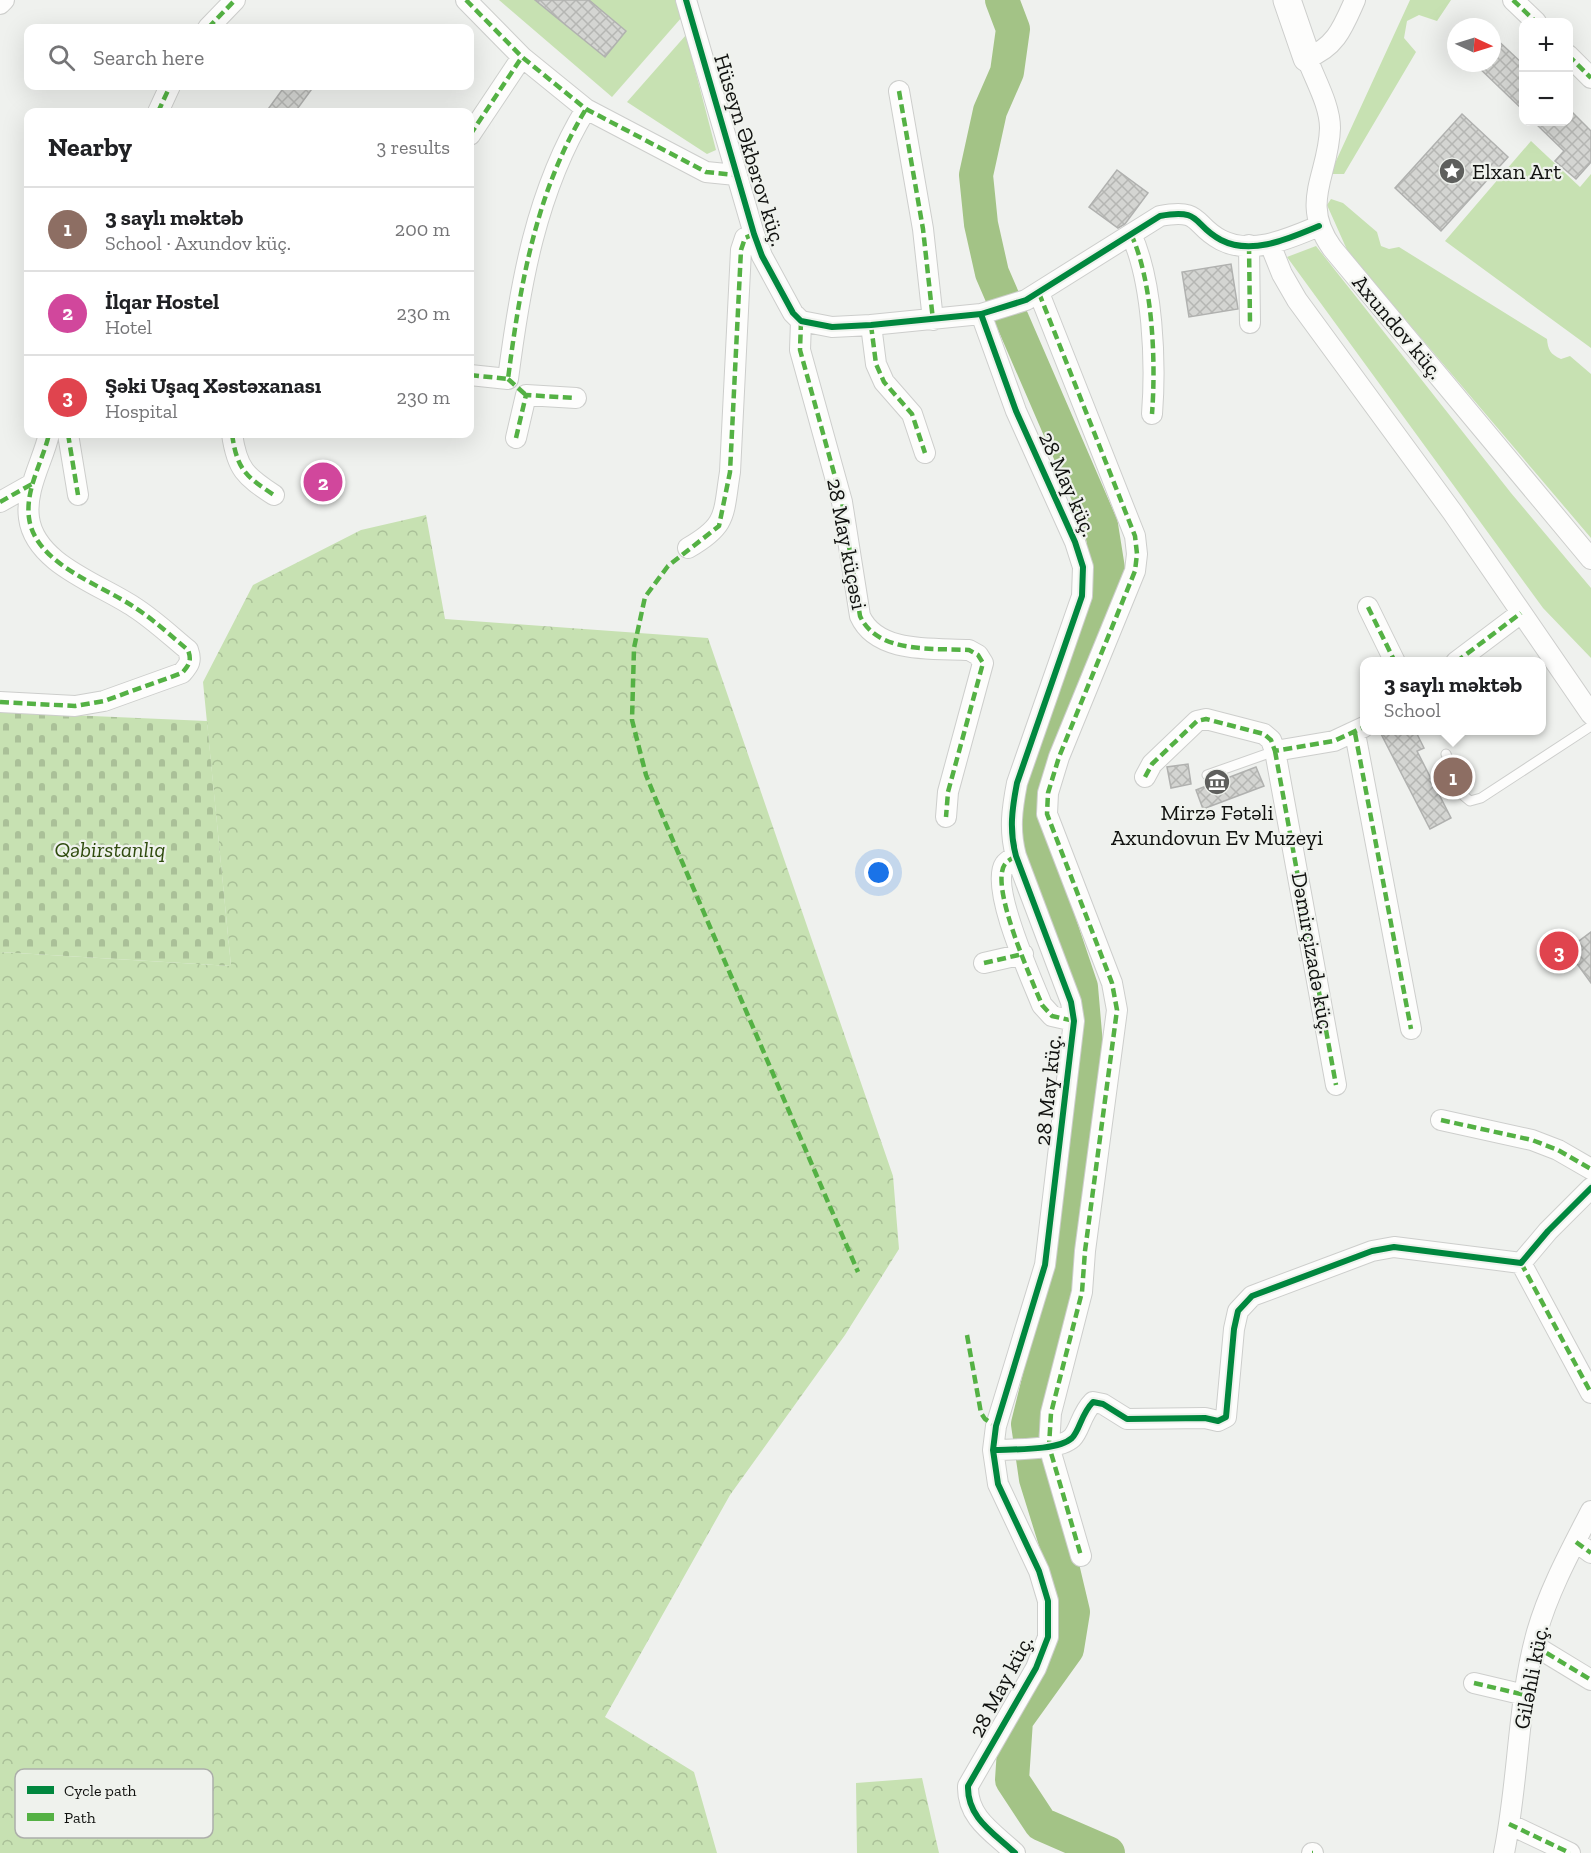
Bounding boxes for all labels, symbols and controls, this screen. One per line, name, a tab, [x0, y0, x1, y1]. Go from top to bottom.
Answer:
north arrow	[1447, 18, 1501, 72]
map controls	[1519, 18, 1573, 126]
button: +	[1519, 18, 1573, 72]
search box	[24, 24, 474, 90]
icon: search	[45, 41, 78, 74]
text: Search here	[93, 44, 204, 71]
street label: Hüseyn Əkbərov küç.	[708, 51, 792, 249]
button: −	[1519, 72, 1573, 126]
text: Nearby	[48, 131, 132, 163]
text: 3 results	[376, 135, 450, 159]
place icon: Elxan Art	[1437, 156, 1467, 186]
place label: Elxan Art	[1472, 158, 1562, 185]
text: 3 saylı məktəb	[105, 204, 243, 231]
text: 1	[63, 217, 72, 241]
text: 200 m	[395, 217, 450, 241]
text: School · Axundov küç.	[105, 231, 291, 255]
street label: Axundov küç.	[1347, 269, 1449, 385]
text: İlqar Hostel	[105, 288, 219, 315]
text: 2	[62, 301, 73, 325]
text: 230 m	[397, 301, 450, 325]
text: Hotel	[105, 315, 152, 339]
text: Şəki Uşaq Xəstəxanası	[105, 372, 321, 399]
text: 3	[62, 385, 73, 409]
text: 230 m	[397, 385, 450, 409]
text: Hospital	[105, 399, 178, 423]
street label: 28 May küç.	[1033, 427, 1103, 541]
pin: 2	[304, 460, 342, 504]
street label: 28 May küçəsi	[821, 476, 873, 612]
popup	[1360, 657, 1546, 735]
text: 3 saylı məktəb	[1384, 671, 1522, 698]
text: School	[1384, 698, 1441, 722]
pin: 1	[1434, 754, 1472, 800]
museum icon: Mirzə Fətəli Axundovun Ev Muzeyi	[1202, 767, 1232, 797]
place label: Mirzə Fətəli Axundovun Ev Muzeyi	[1111, 799, 1323, 851]
park label: Qəbirstanlıq	[55, 836, 165, 863]
your location	[864, 858, 893, 887]
street label: Dəmirçizadə küç.	[1286, 870, 1340, 1036]
pin: 3	[1540, 928, 1578, 974]
street label: 28 May küç.	[1029, 1033, 1067, 1147]
street label: Giləhli küç.	[1508, 1623, 1554, 1731]
street label: 28 May küç.	[963, 1630, 1039, 1742]
legend	[15, 1769, 213, 1838]
text: Cycle path	[64, 1781, 137, 1800]
text: Path	[64, 1808, 96, 1827]

